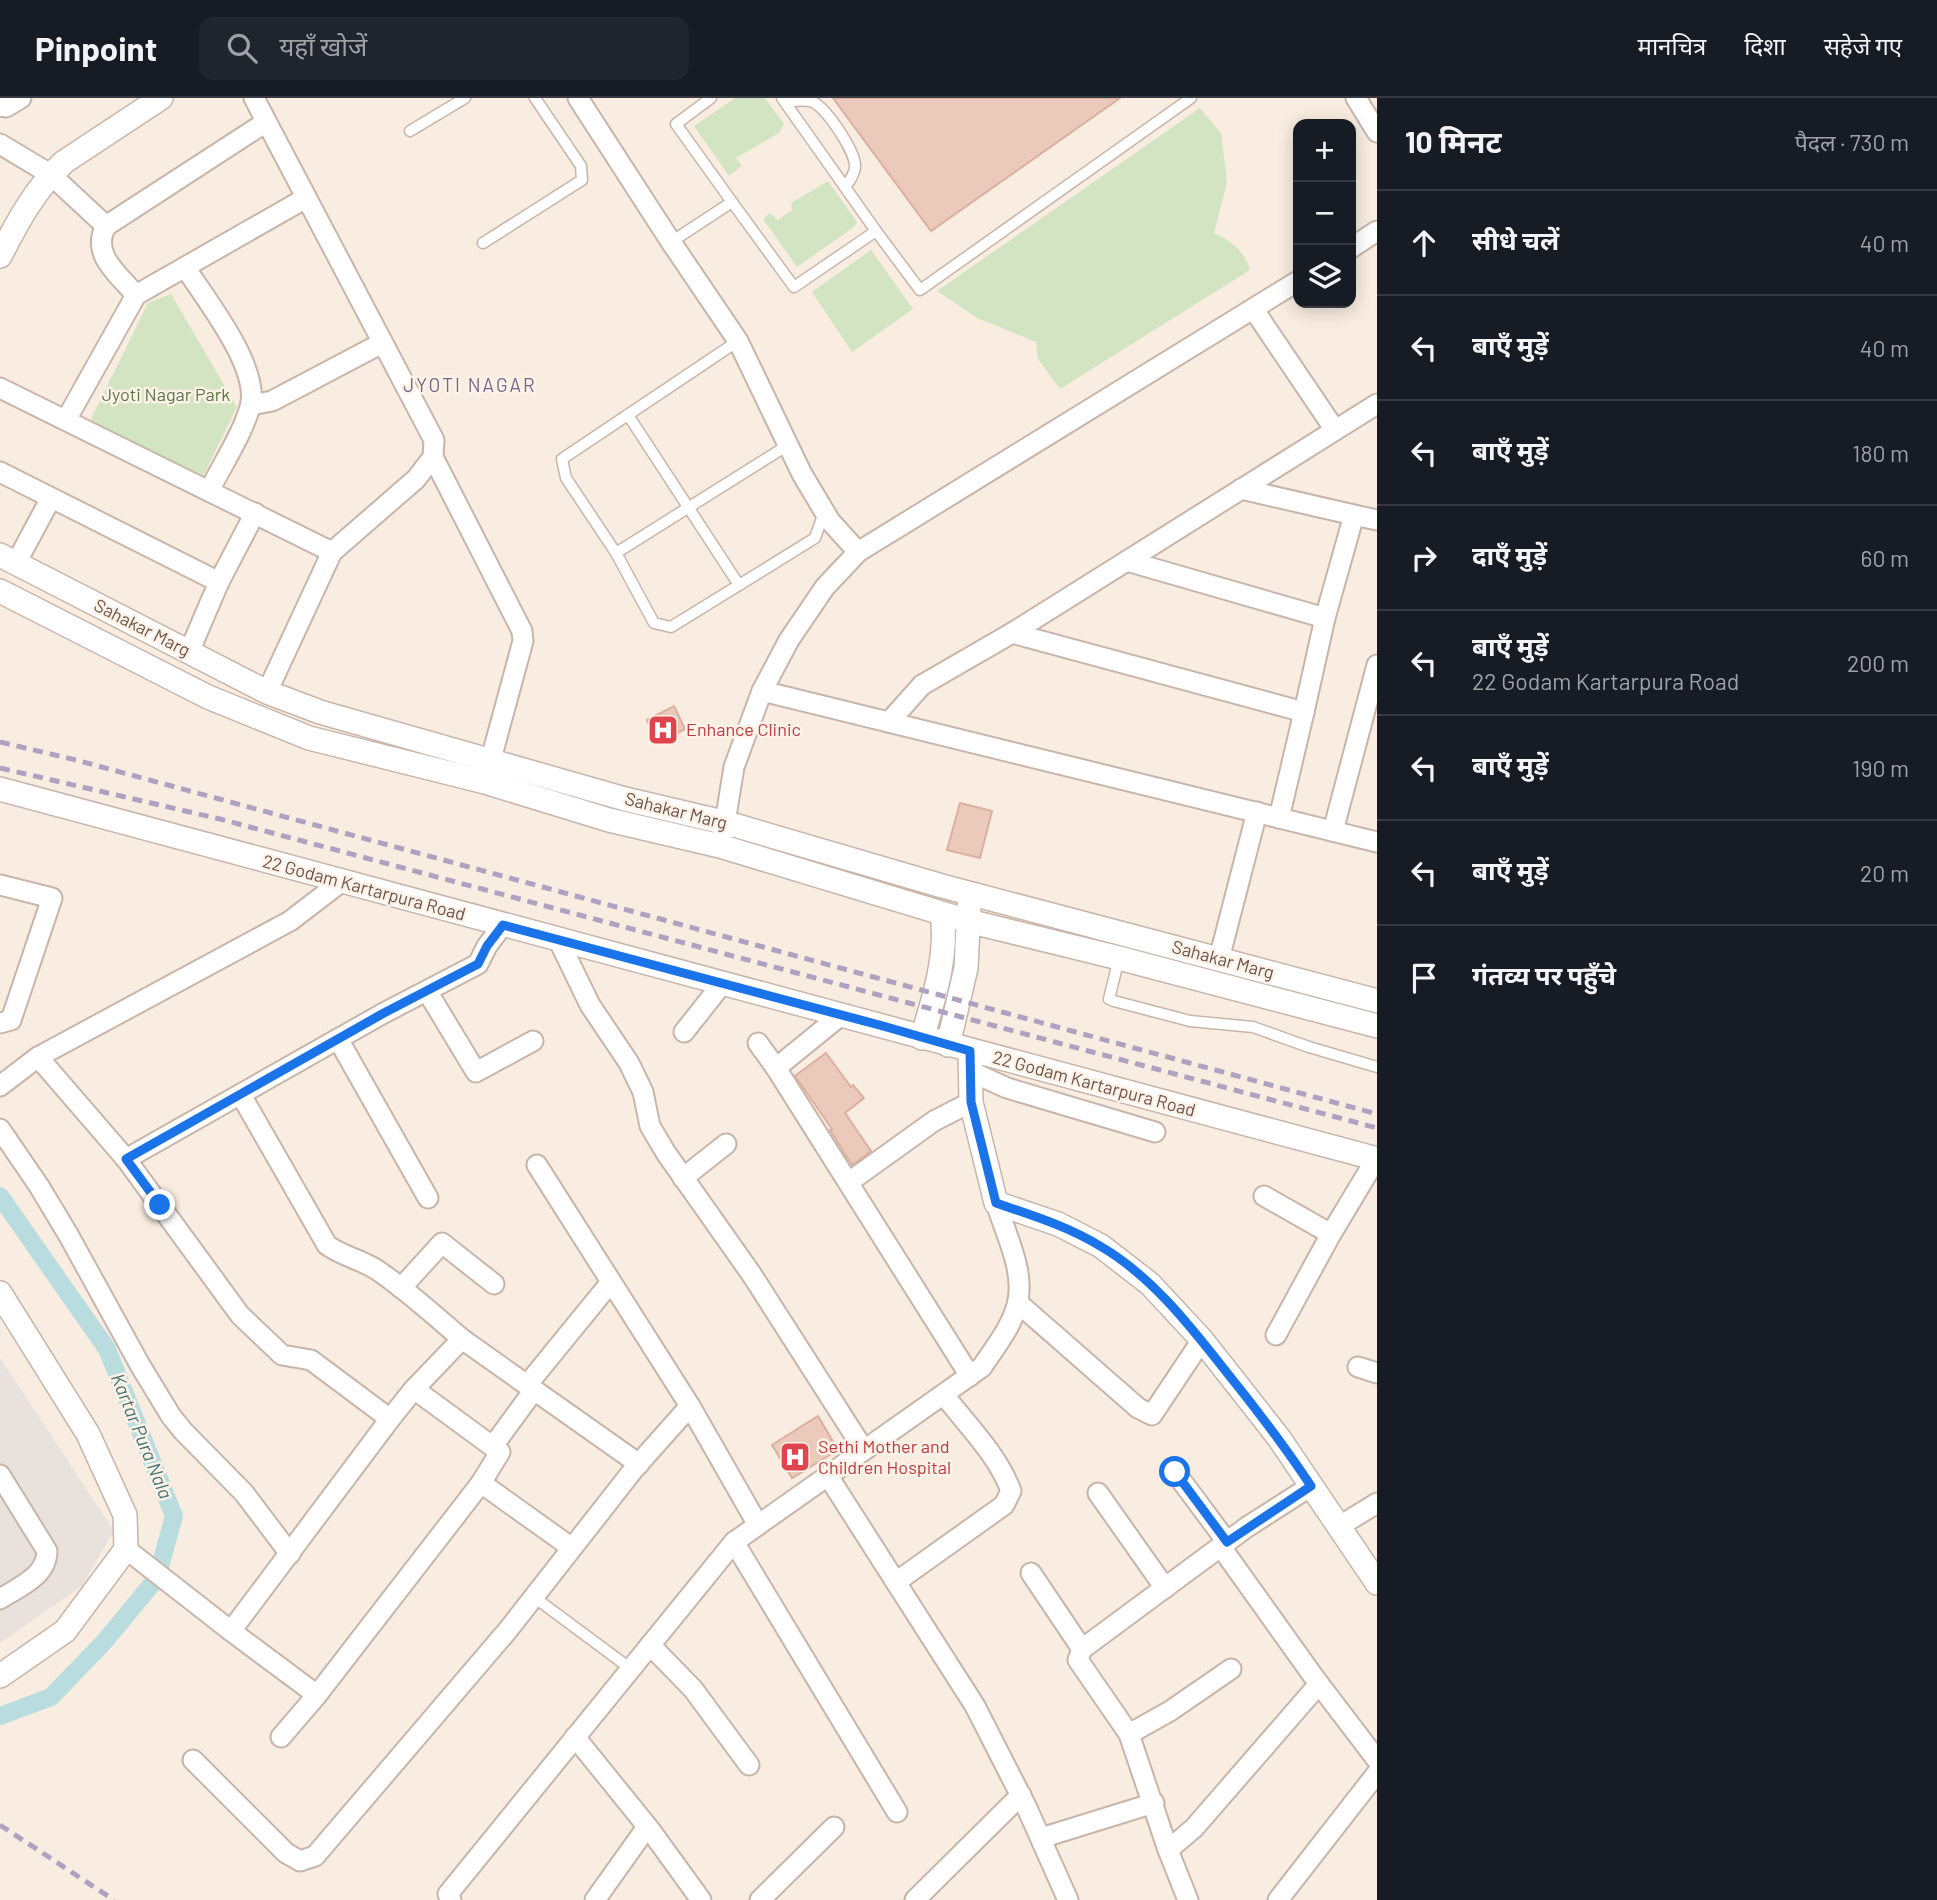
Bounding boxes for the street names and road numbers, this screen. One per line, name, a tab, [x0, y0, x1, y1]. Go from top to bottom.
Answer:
street label: Sahakar Marg	[91, 594, 194, 661]
street label: Sahakar Marg	[623, 787, 730, 833]
street label: 22 Godam Kartarpura Road	[260, 849, 468, 925]
street label: Sahakar Marg	[1170, 935, 1277, 983]
street label: 22 Godam Kartarpura Road	[990, 1045, 1198, 1121]

